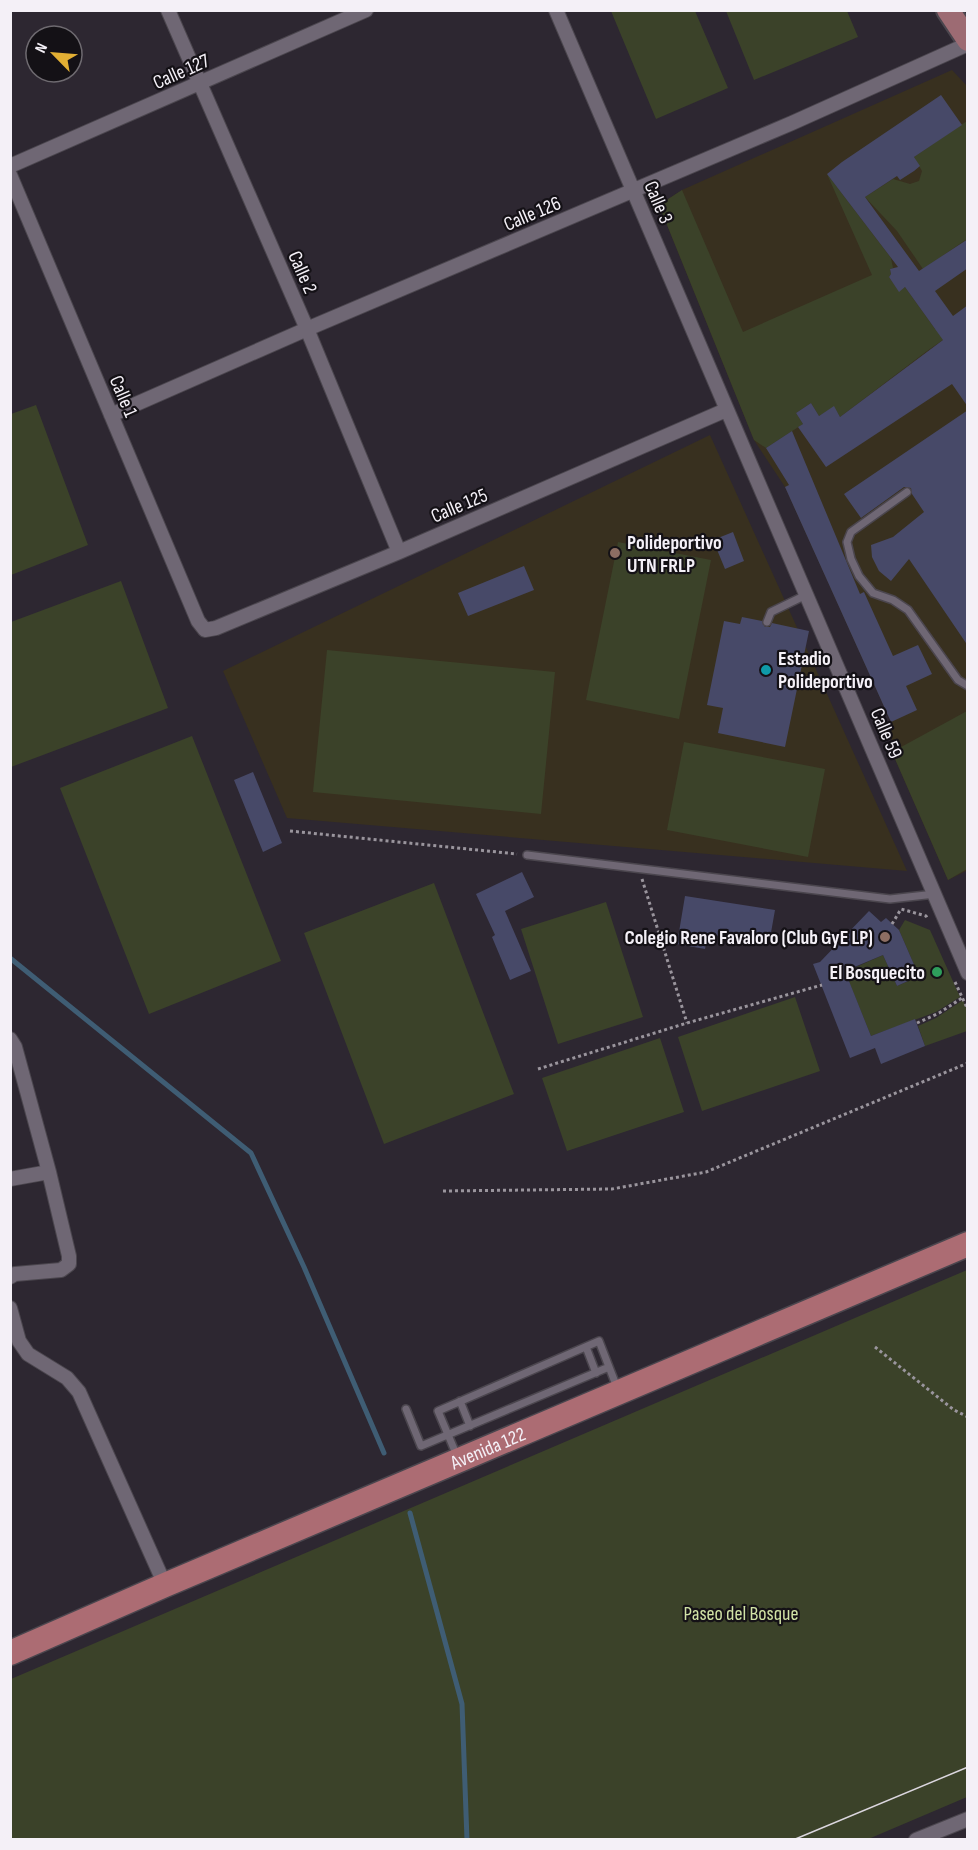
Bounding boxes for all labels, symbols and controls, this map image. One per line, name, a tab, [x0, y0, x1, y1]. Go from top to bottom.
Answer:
north arrow	[24, 24, 84, 84]
text: N	[31, 40, 52, 56]
street label: Calle 127	[149, 49, 213, 95]
street label: Calle 3	[638, 177, 678, 227]
street label: Calle 126	[500, 191, 565, 237]
street label: Calle 2	[282, 247, 322, 297]
street label: Calle 1	[104, 372, 142, 421]
street label: Calle 125	[427, 483, 491, 529]
place label: Polideportivo UTN FRLP	[627, 531, 722, 578]
marker: Polideportivo UTN FRLP	[608, 546, 622, 560]
place label: Estadio Polideportivo	[778, 647, 873, 694]
marker: Estadio Polideportivo	[759, 663, 773, 677]
street label: Calle 59	[865, 704, 907, 762]
place label: Colegio Rene Favaloro (Club GyE LP)	[625, 926, 873, 950]
marker: Colegio Rene Favaloro (Club GyE LP)	[878, 930, 892, 944]
place label: El Bosquecito	[829, 961, 925, 985]
marker: El Bosquecito	[930, 965, 944, 979]
street label: Avenida 122	[446, 1422, 529, 1476]
park label: Paseo del Bosque	[684, 1602, 798, 1626]

